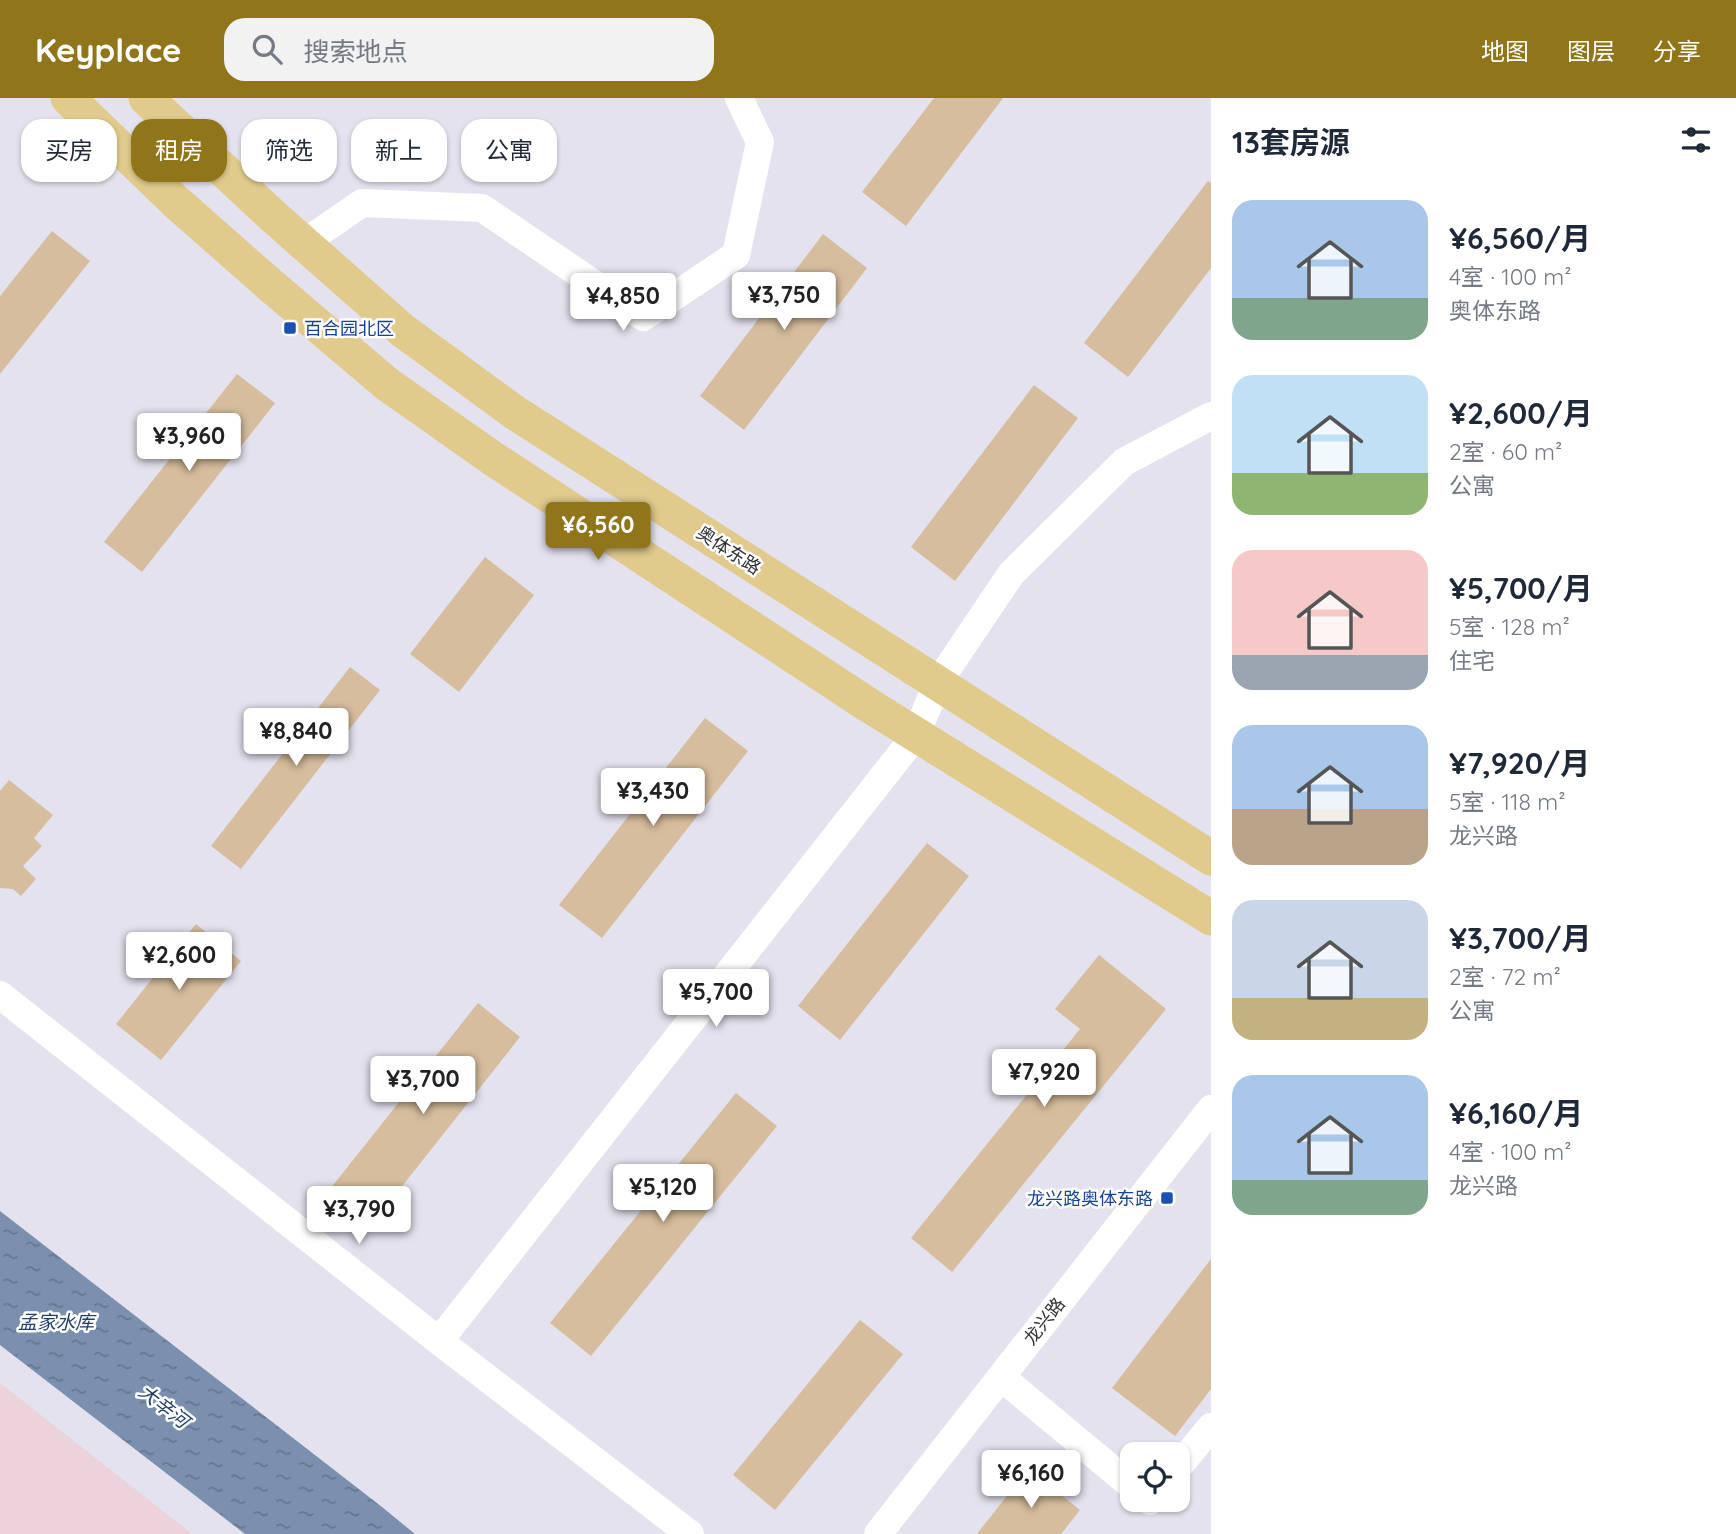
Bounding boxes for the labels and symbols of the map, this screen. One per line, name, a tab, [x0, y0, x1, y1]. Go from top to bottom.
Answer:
pin: ¥3,750	[727, 272, 841, 332]
pin: ¥4,850	[566, 274, 680, 333]
place label: 百合园北区	[304, 317, 394, 340]
marker: 百合园北区	[282, 320, 298, 336]
pin: ¥3,960	[132, 414, 246, 473]
pin: ¥6,560	[541, 503, 655, 562]
street label: 奥体东路	[693, 521, 765, 579]
pin: ¥8,840	[239, 708, 353, 768]
pin: ¥3,430	[596, 768, 710, 828]
pin: ¥2,600	[122, 932, 236, 992]
pin: ¥5,700	[659, 970, 773, 1029]
pin: ¥7,920	[987, 1049, 1101, 1109]
pin: ¥3,700	[366, 1056, 480, 1116]
pin: ¥5,120	[606, 1164, 720, 1224]
pin: ¥3,790	[302, 1186, 416, 1246]
place label: 龙兴路奥体东路	[1027, 1187, 1153, 1210]
marker: 龙兴路奥体东路	[1159, 1190, 1175, 1206]
street label: 龙兴路	[1018, 1293, 1070, 1349]
water label: 孟家水库	[18, 1310, 97, 1334]
water label: 大辛河	[134, 1379, 197, 1435]
pin: ¥6,160	[974, 1450, 1088, 1510]

